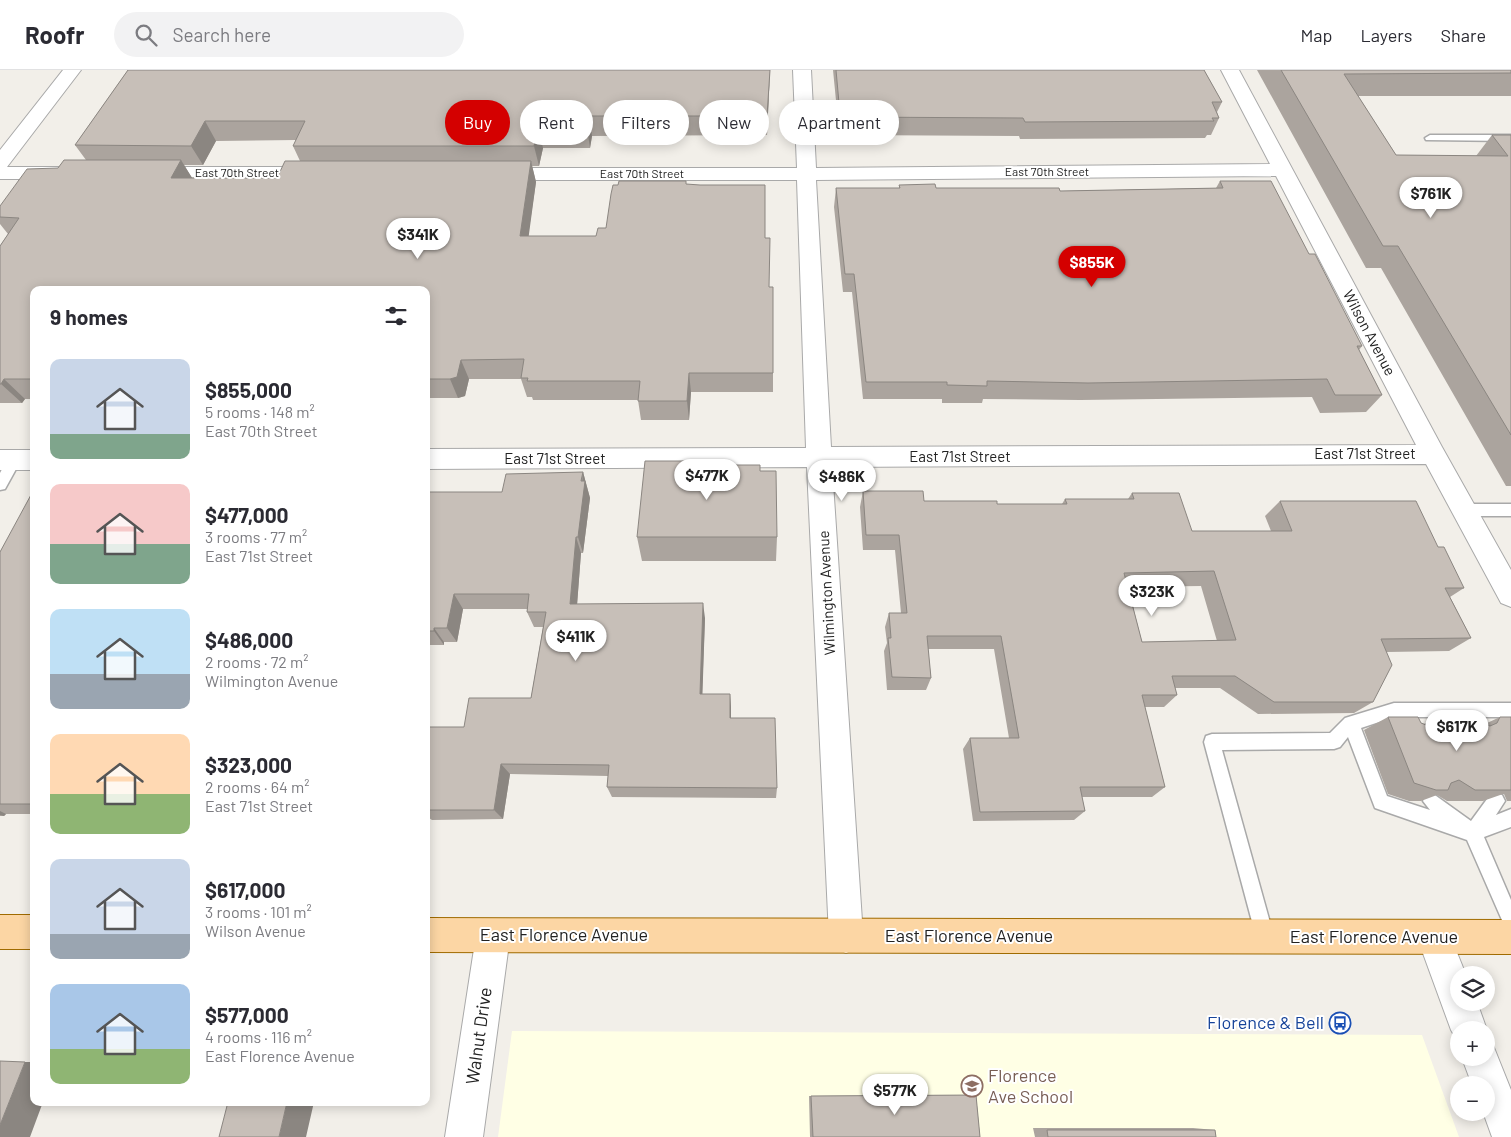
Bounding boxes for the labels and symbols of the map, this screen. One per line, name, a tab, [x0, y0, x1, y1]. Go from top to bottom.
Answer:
street label: East 70th Street	[1005, 164, 1089, 178]
street label: East 70th Street	[195, 165, 279, 179]
street label: East 70th Street	[600, 166, 684, 180]
pin: $761K	[1396, 176, 1466, 219]
pin: $341K	[383, 218, 453, 260]
pin: $855K	[1057, 246, 1127, 288]
street label: Wilson Avenue	[1340, 287, 1400, 379]
street label: East 71st Street	[1314, 444, 1416, 462]
street label: East 71st Street	[909, 447, 1011, 465]
street label: East 71st Street	[504, 449, 606, 467]
pin: $477K	[672, 458, 742, 501]
pin: $486K	[807, 460, 877, 502]
street label: Wilmington Avenue	[814, 530, 838, 656]
pin: $323K	[1117, 574, 1187, 617]
pin: $411K	[541, 620, 611, 662]
pin: $617K	[1422, 710, 1492, 752]
street label: East Florence Avenue	[480, 923, 648, 945]
street label: East Florence Avenue	[885, 924, 1053, 946]
street label: East Florence Avenue	[1290, 925, 1458, 947]
street label: Walnut Drive	[460, 986, 496, 1086]
place label: Florence & Bell	[1207, 1011, 1324, 1033]
bus stop icon: Florence & Bell	[1328, 1011, 1352, 1035]
place label: Florence Ave School	[988, 1064, 1073, 1107]
pin: $577K	[860, 1074, 930, 1116]
school or university icon: Florence Ave School	[960, 1074, 984, 1098]

